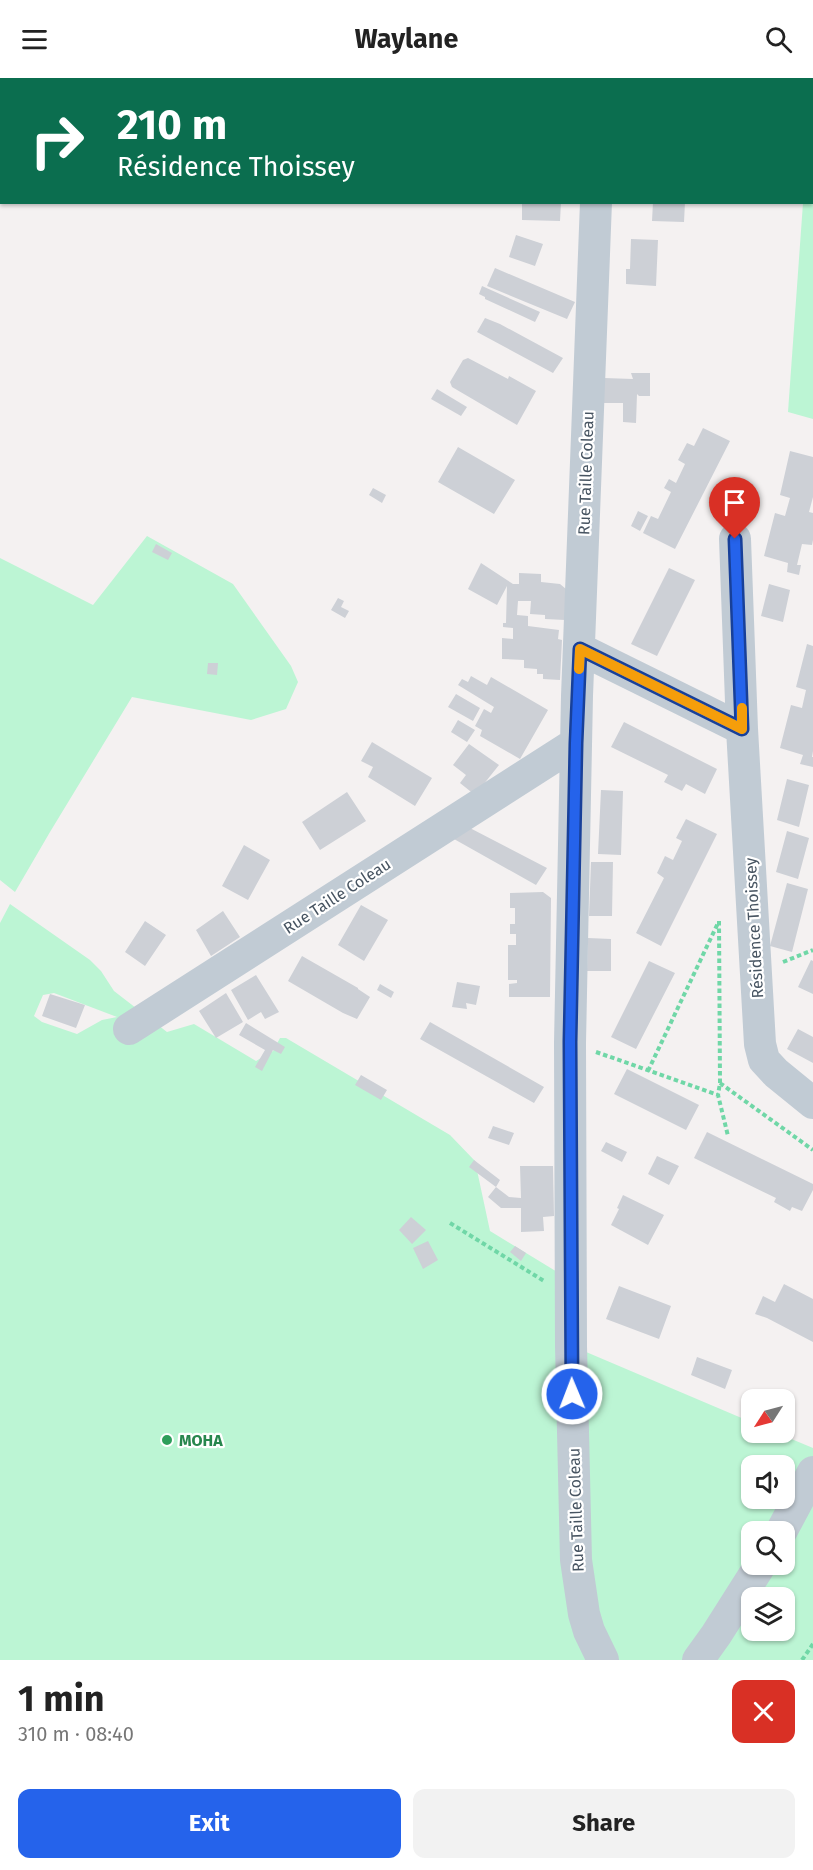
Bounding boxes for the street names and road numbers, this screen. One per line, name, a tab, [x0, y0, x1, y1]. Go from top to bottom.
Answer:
street label: Rue Taille Coleau	[574, 411, 598, 535]
street label: Rue Taille Coleau	[280, 854, 394, 938]
street label: Résidence Thoissey	[741, 857, 767, 999]
street label: Rue Taille Coleau	[564, 1448, 588, 1572]

